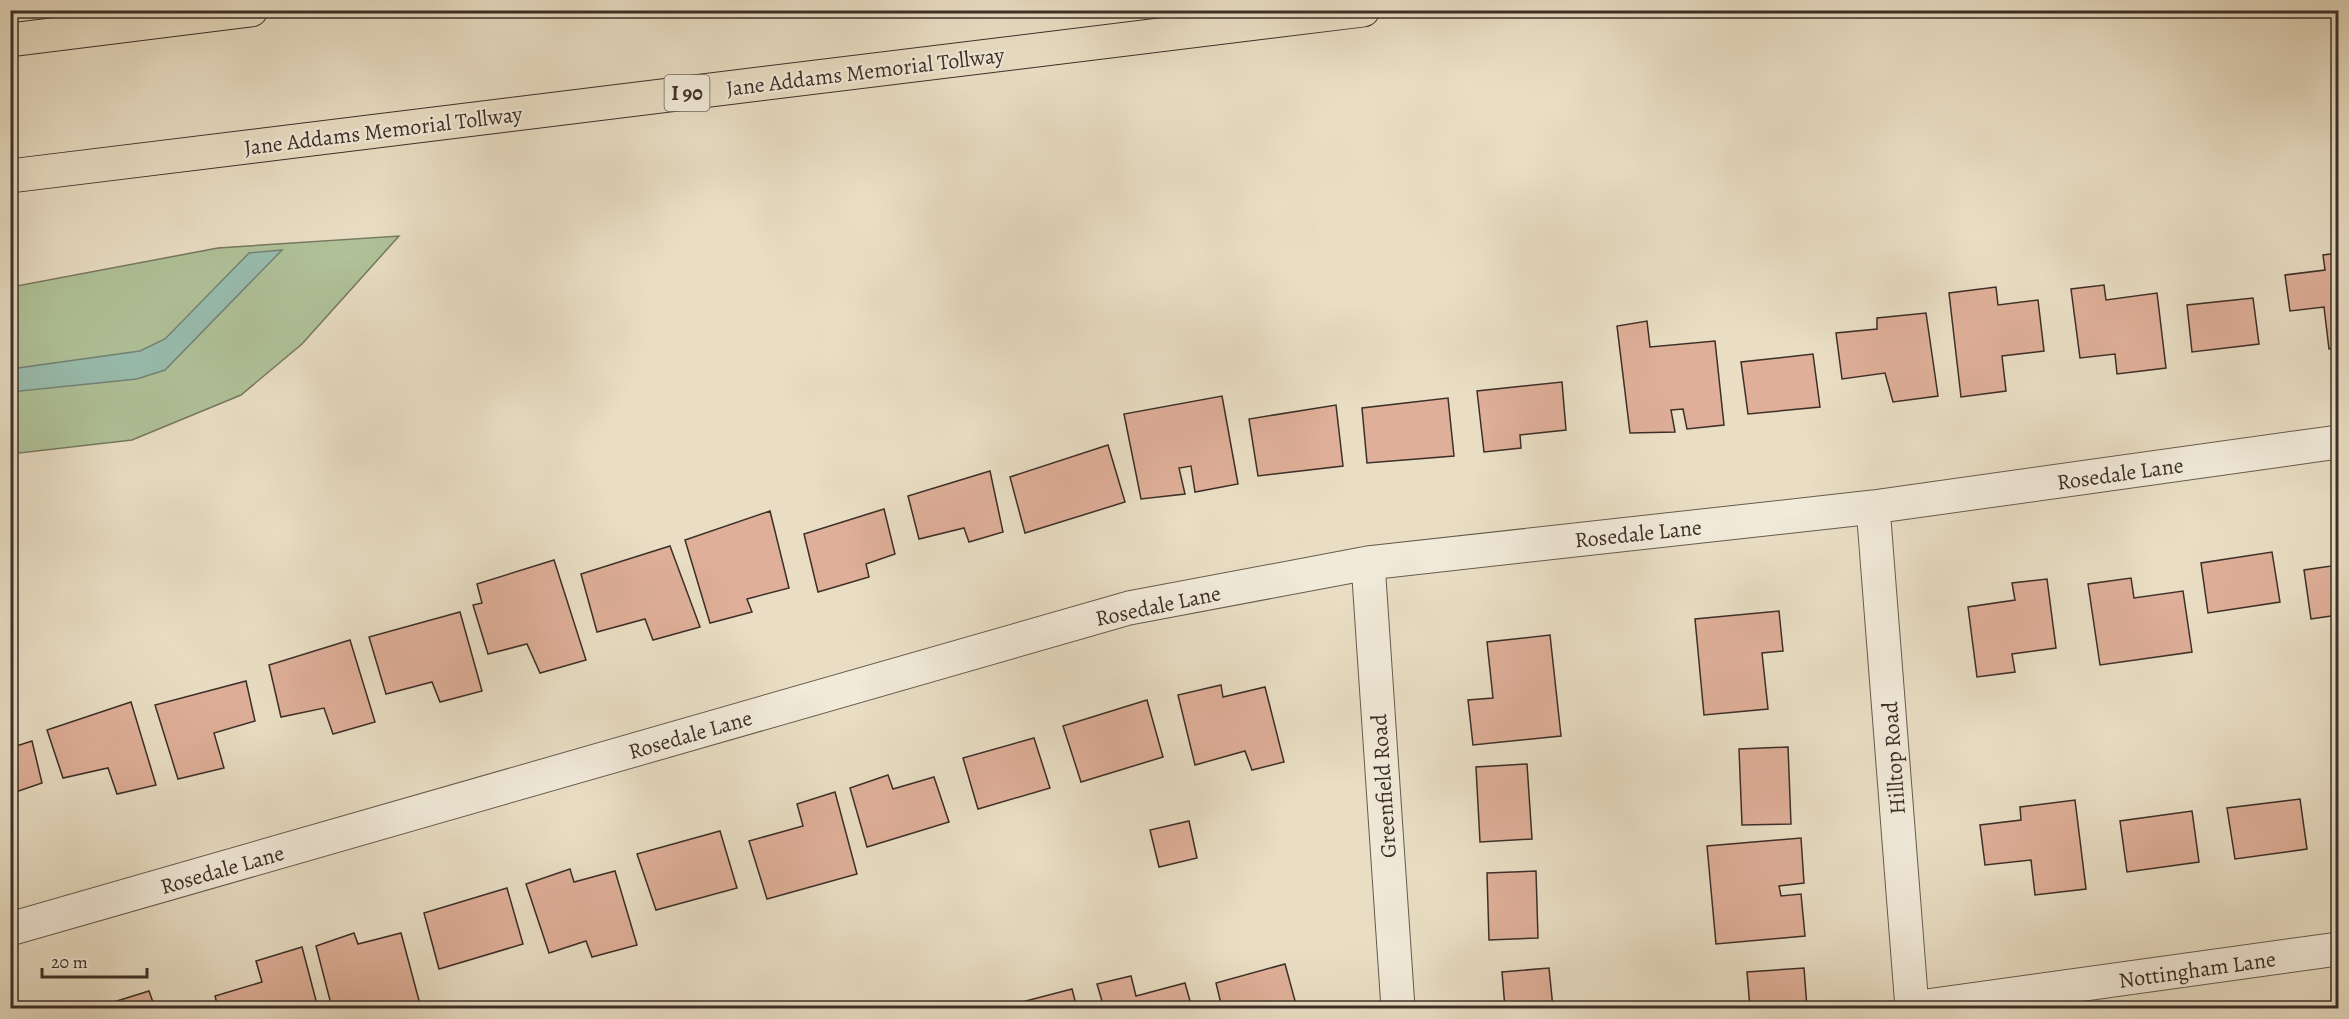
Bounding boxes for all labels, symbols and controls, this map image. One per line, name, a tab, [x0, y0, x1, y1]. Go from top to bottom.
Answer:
street label: Jane Addams Memorial Tollway	[724, 40, 1006, 104]
road number: I 90	[664, 75, 710, 111]
street label: Jane Addams Memorial Tollway	[242, 99, 524, 163]
street label: Rosedale Lane	[2055, 450, 2185, 498]
street label: Rosedale Lane	[1573, 512, 1703, 556]
street label: Rosedale Lane	[1093, 578, 1224, 634]
street label: Hilltop Road	[1875, 700, 1913, 815]
street label: Rosedale Lane	[625, 703, 756, 767]
street label: Greenfield Road	[1364, 713, 1404, 859]
street label: Rosedale Lane	[157, 838, 288, 902]
scale bar	[42, 941, 147, 979]
street label: Nottingham Lane	[2117, 944, 2278, 996]
text: 20 m	[51, 950, 88, 974]

